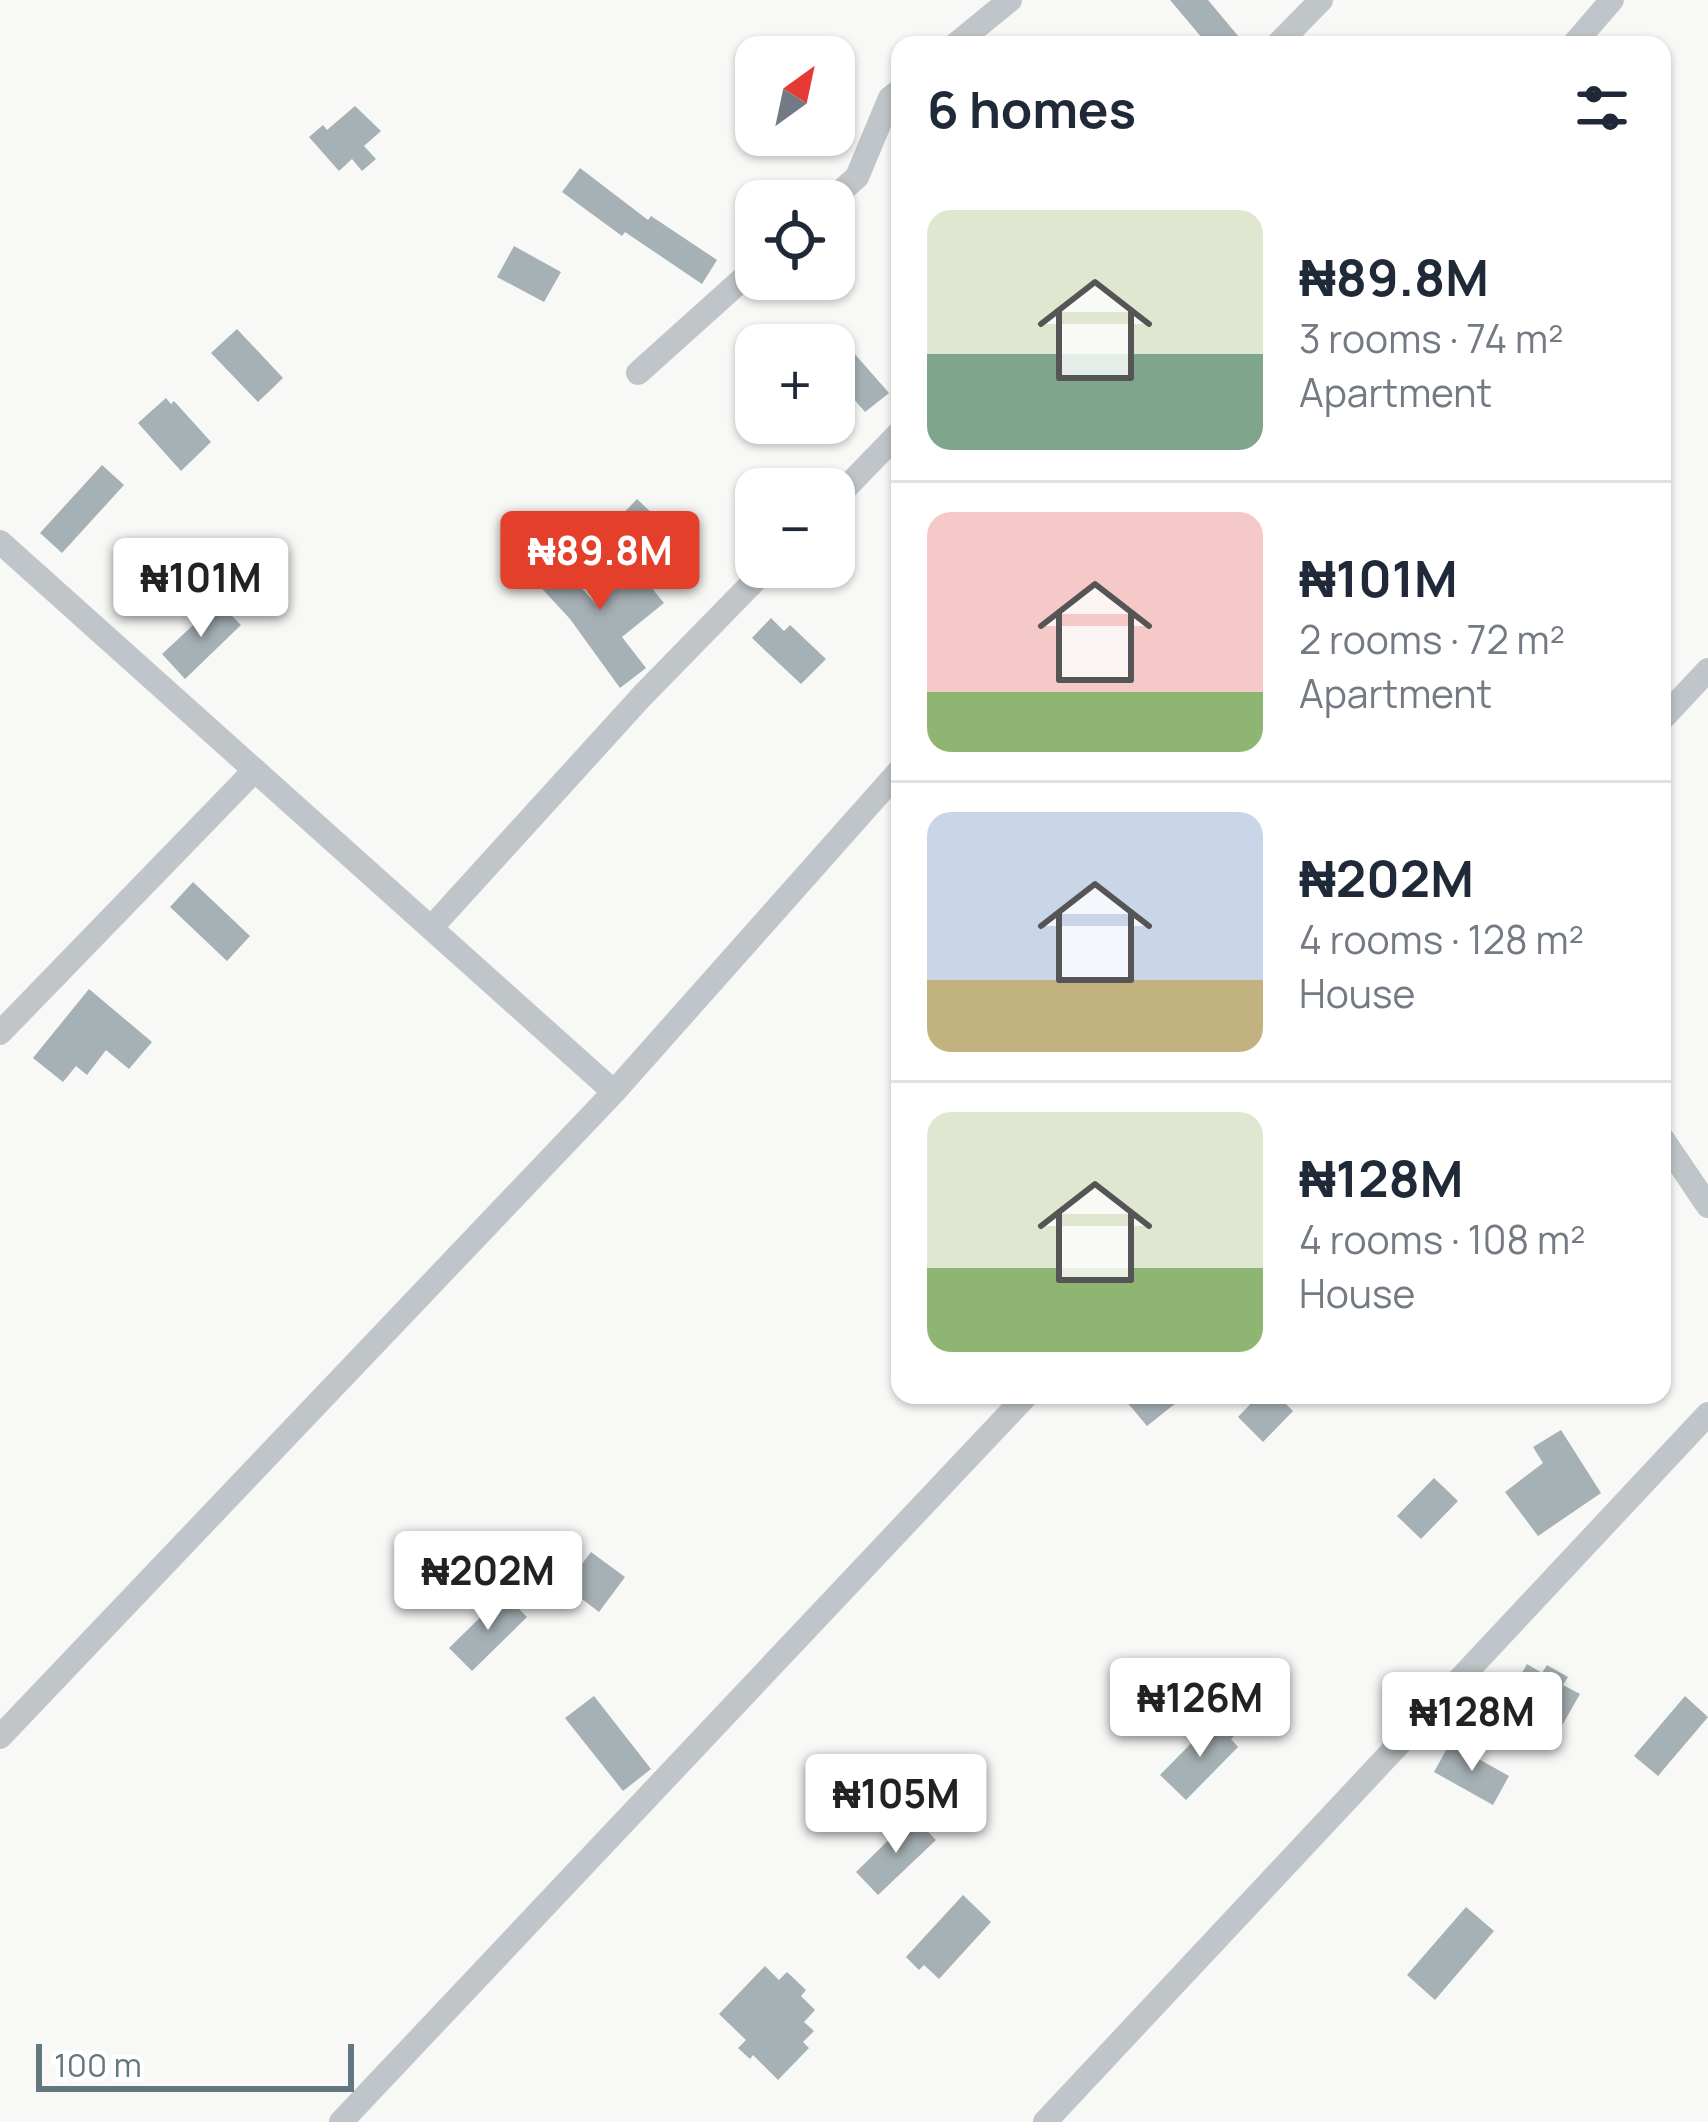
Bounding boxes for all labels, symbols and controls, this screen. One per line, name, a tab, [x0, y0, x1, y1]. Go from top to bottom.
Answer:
north arrow	[735, 36, 855, 156]
map controls	[735, 36, 855, 588]
text: 6 homes	[927, 74, 1136, 143]
icon: filters	[1569, 75, 1635, 141]
button: locate	[735, 180, 855, 300]
text: ₦89.8M	[1299, 242, 1489, 311]
icon: home	[1023, 258, 1167, 402]
text: 3 rooms · 74 m²	[1299, 311, 1564, 365]
button: +	[735, 324, 855, 444]
text: Apartment	[1299, 365, 1492, 419]
button: −	[735, 468, 855, 588]
pin: ₦89.8M	[502, 511, 698, 613]
text: ₦89.8M	[527, 523, 673, 577]
pin: ₦101M	[117, 538, 285, 640]
text: ₦101M	[1299, 543, 1458, 612]
text: ₦101M	[140, 550, 262, 604]
icon: home	[1023, 560, 1167, 704]
text: 2 rooms · 72 m²	[1299, 612, 1565, 666]
text: Apartment	[1299, 666, 1492, 720]
text: ₦202M	[1299, 843, 1474, 912]
icon: home	[1023, 860, 1167, 1004]
text: 4 rooms · 128 m²	[1299, 912, 1584, 966]
text: House	[1299, 966, 1415, 1020]
text: ₦128M	[1299, 1143, 1463, 1212]
icon: home	[1023, 1160, 1167, 1304]
text: 4 rooms · 108 m²	[1299, 1212, 1586, 1266]
text: House	[1299, 1266, 1415, 1320]
pin: ₦202M	[404, 1531, 572, 1633]
text: ₦202M	[421, 1543, 555, 1597]
pin: ₦126M	[1116, 1658, 1284, 1760]
text: ₦126M	[1137, 1670, 1263, 1724]
pin: ₦128M	[1388, 1672, 1556, 1774]
text: ₦128M	[1409, 1684, 1535, 1738]
pin: ₦105M	[812, 1754, 980, 1856]
text: ₦105M	[832, 1766, 960, 1820]
scale bar	[36, 2038, 354, 2091]
text: 100 m	[54, 2042, 142, 2087]

